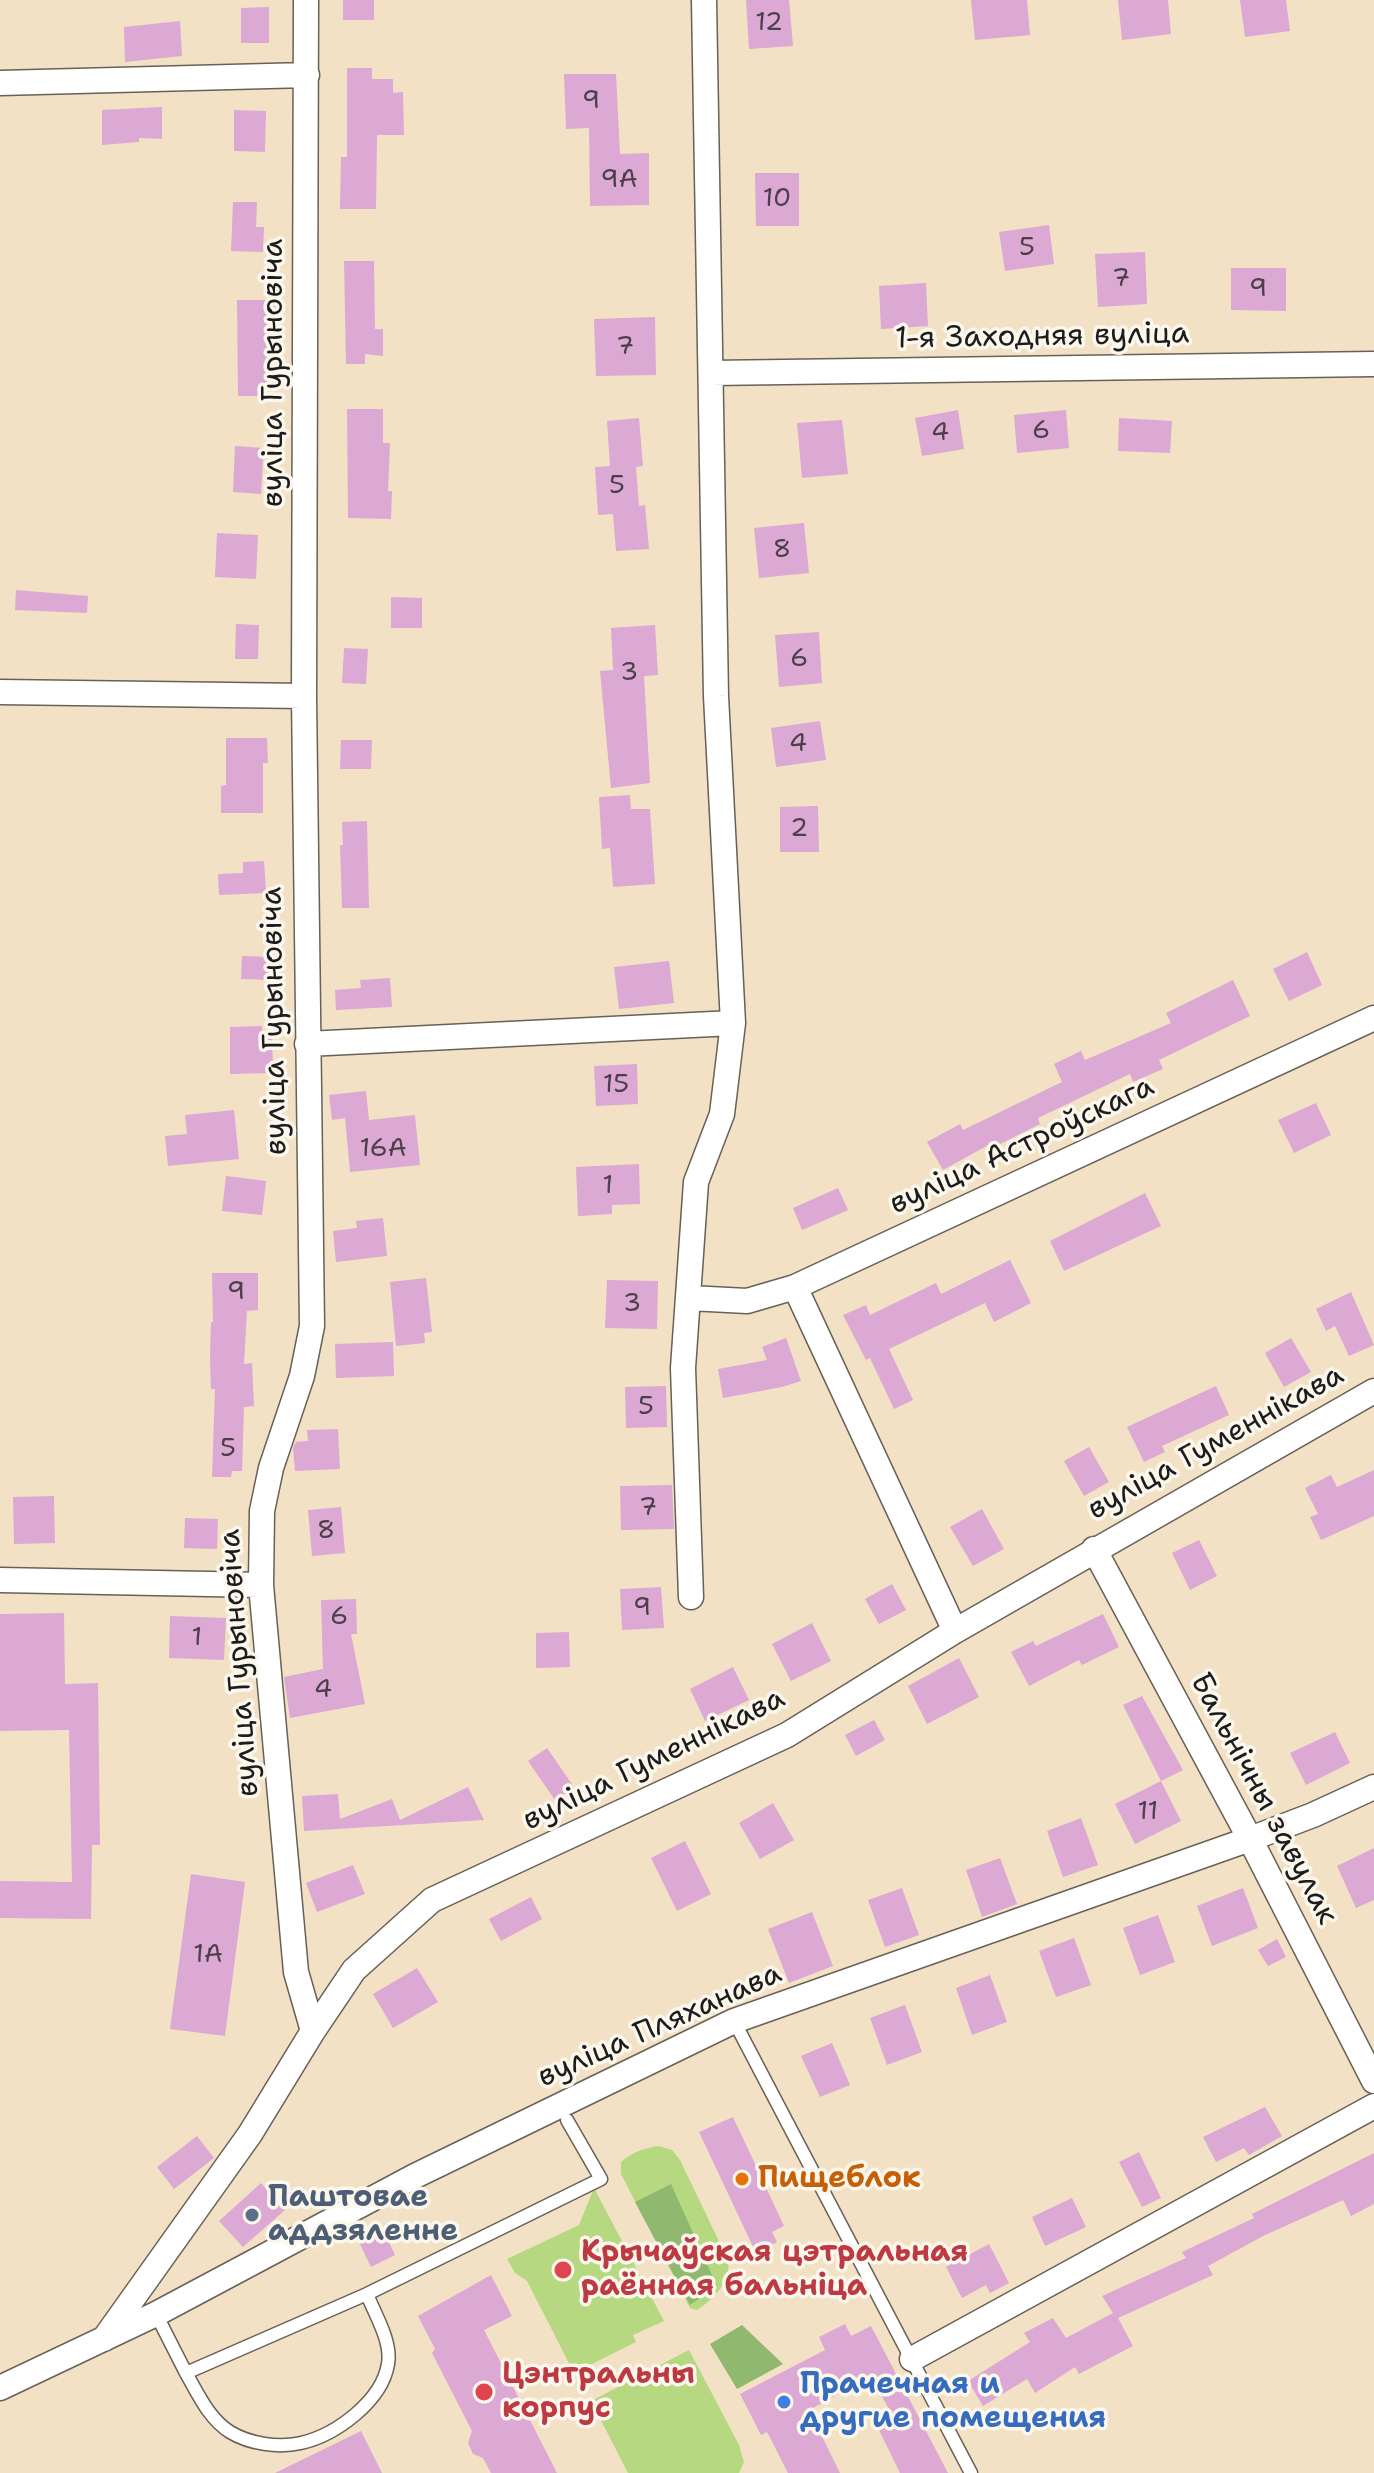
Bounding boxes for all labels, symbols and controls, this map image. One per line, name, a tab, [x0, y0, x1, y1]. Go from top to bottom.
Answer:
house number: 12	[755, 7, 783, 39]
house number: 9	[582, 85, 600, 117]
house number: 9А	[600, 164, 638, 196]
house number: 10	[763, 183, 791, 215]
house number: 5	[1019, 232, 1035, 264]
street label: вуліца Гурыновіча	[256, 239, 292, 507]
house number: 7	[1112, 263, 1130, 295]
house number: 9	[1249, 273, 1267, 305]
street label: 1-я Заходняя вуліца	[894, 316, 1190, 358]
house number: 7	[616, 331, 634, 363]
house number: 6	[1032, 415, 1050, 447]
house number: 4	[931, 417, 949, 449]
house number: 5	[609, 470, 625, 502]
house number: 8	[773, 534, 791, 566]
house number: 6	[790, 643, 808, 675]
house number: 3	[620, 657, 638, 689]
house number: 4	[789, 728, 807, 760]
house number: 2	[790, 813, 808, 845]
street label: вуліца Гурыновіча	[255, 886, 295, 1156]
house number: 15	[603, 1069, 629, 1101]
street label: вуліца Астроўскага	[884, 1069, 1160, 1223]
house number: 16А	[359, 1133, 407, 1165]
house number: 1	[603, 1170, 613, 1202]
house number: 9	[227, 1276, 245, 1308]
house number: 3	[623, 1288, 641, 1320]
street label: вуліца Гуменнікава	[1082, 1358, 1350, 1528]
house number: 5	[638, 1391, 654, 1423]
house number: 5	[220, 1433, 236, 1465]
house number: 7	[639, 1492, 657, 1524]
house number: 8	[317, 1515, 335, 1547]
street label: вуліца Гурыновіча	[213, 1528, 267, 1798]
house number: 9	[633, 1592, 651, 1624]
house number: 6	[330, 1601, 348, 1633]
house number: 1	[192, 1622, 202, 1654]
street label: Бальнічны завулак	[1181, 1667, 1345, 1931]
house number: 4	[314, 1674, 332, 1706]
street label: вуліца Гуменнікава	[517, 1681, 791, 1839]
house number: 11	[1138, 1796, 1158, 1828]
house number: 1А	[193, 1939, 223, 1971]
street label: вуліца Пляханава	[533, 1956, 787, 2096]
place label: Пищеблок	[758, 2161, 921, 2197]
marker: Пищеблок	[733, 2170, 751, 2188]
place label: Паштовае аддзяленне	[268, 2180, 458, 2250]
marker: Паштовае аддзяленне	[243, 2206, 261, 2224]
place label: Крычаўская цэтральная раённая бальніца	[581, 2235, 968, 2306]
marker: Крычаўская цэтральная раённая бальніца	[552, 2259, 574, 2281]
place label: Цэнтральны корпус	[502, 2357, 695, 2428]
place label: Прачечная и другие помещения	[800, 2367, 1106, 2438]
marker: Цэнтральны корпус	[473, 2381, 495, 2403]
marker: Прачечная и другие помещения	[775, 2393, 793, 2411]

